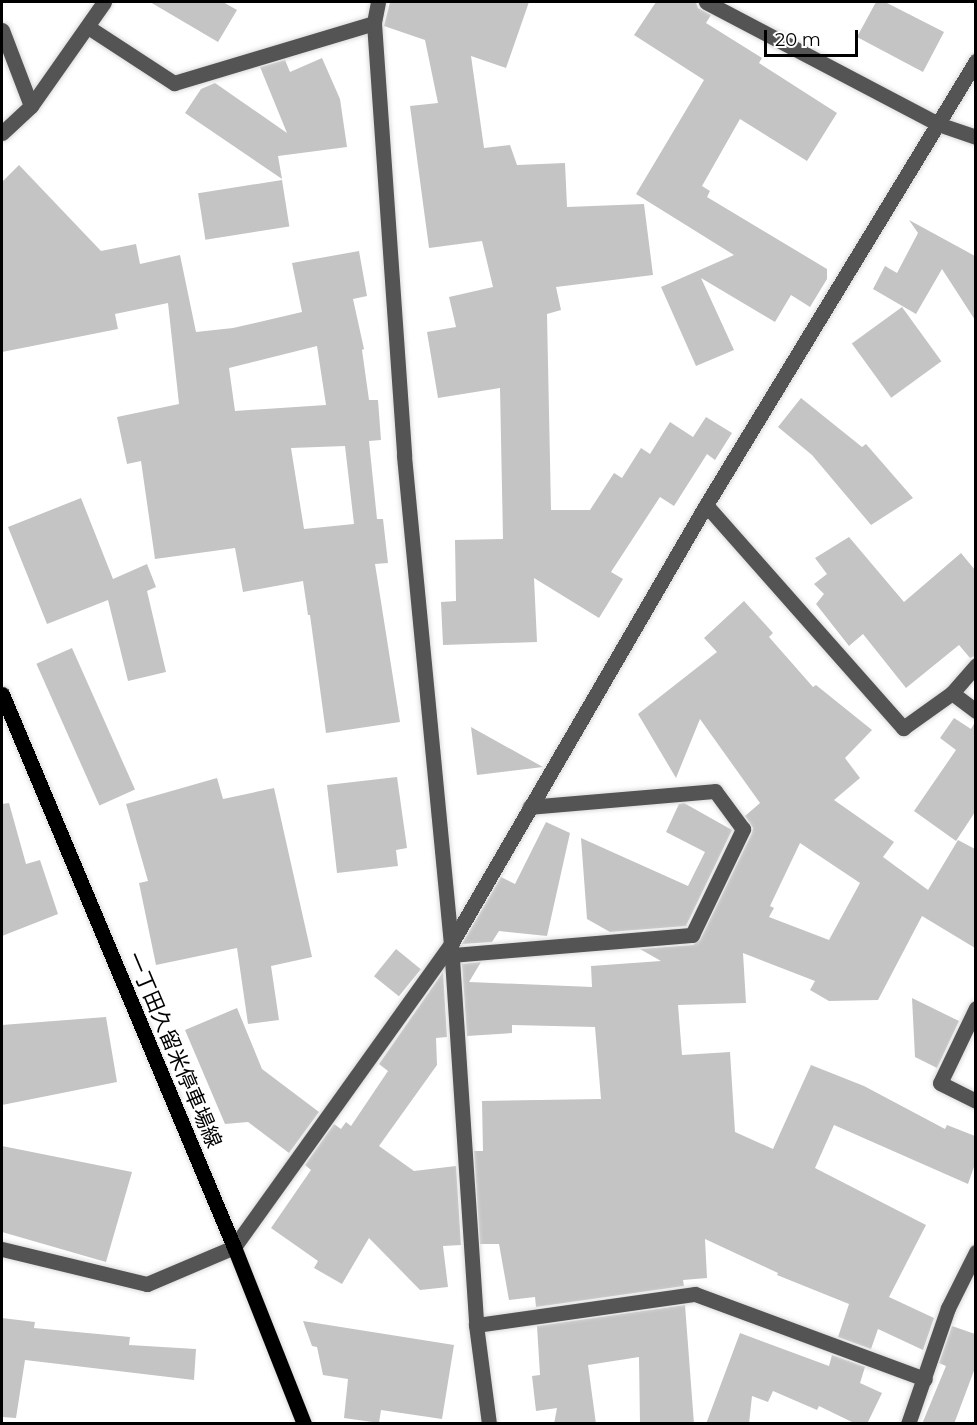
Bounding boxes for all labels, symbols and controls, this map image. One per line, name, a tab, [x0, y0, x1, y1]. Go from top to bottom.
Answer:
scale bar	[767, 18, 862, 56]
text: 20 m	[775, 29, 821, 51]
street label: 一丁田久留米停車場線	[121, 948, 227, 1152]

